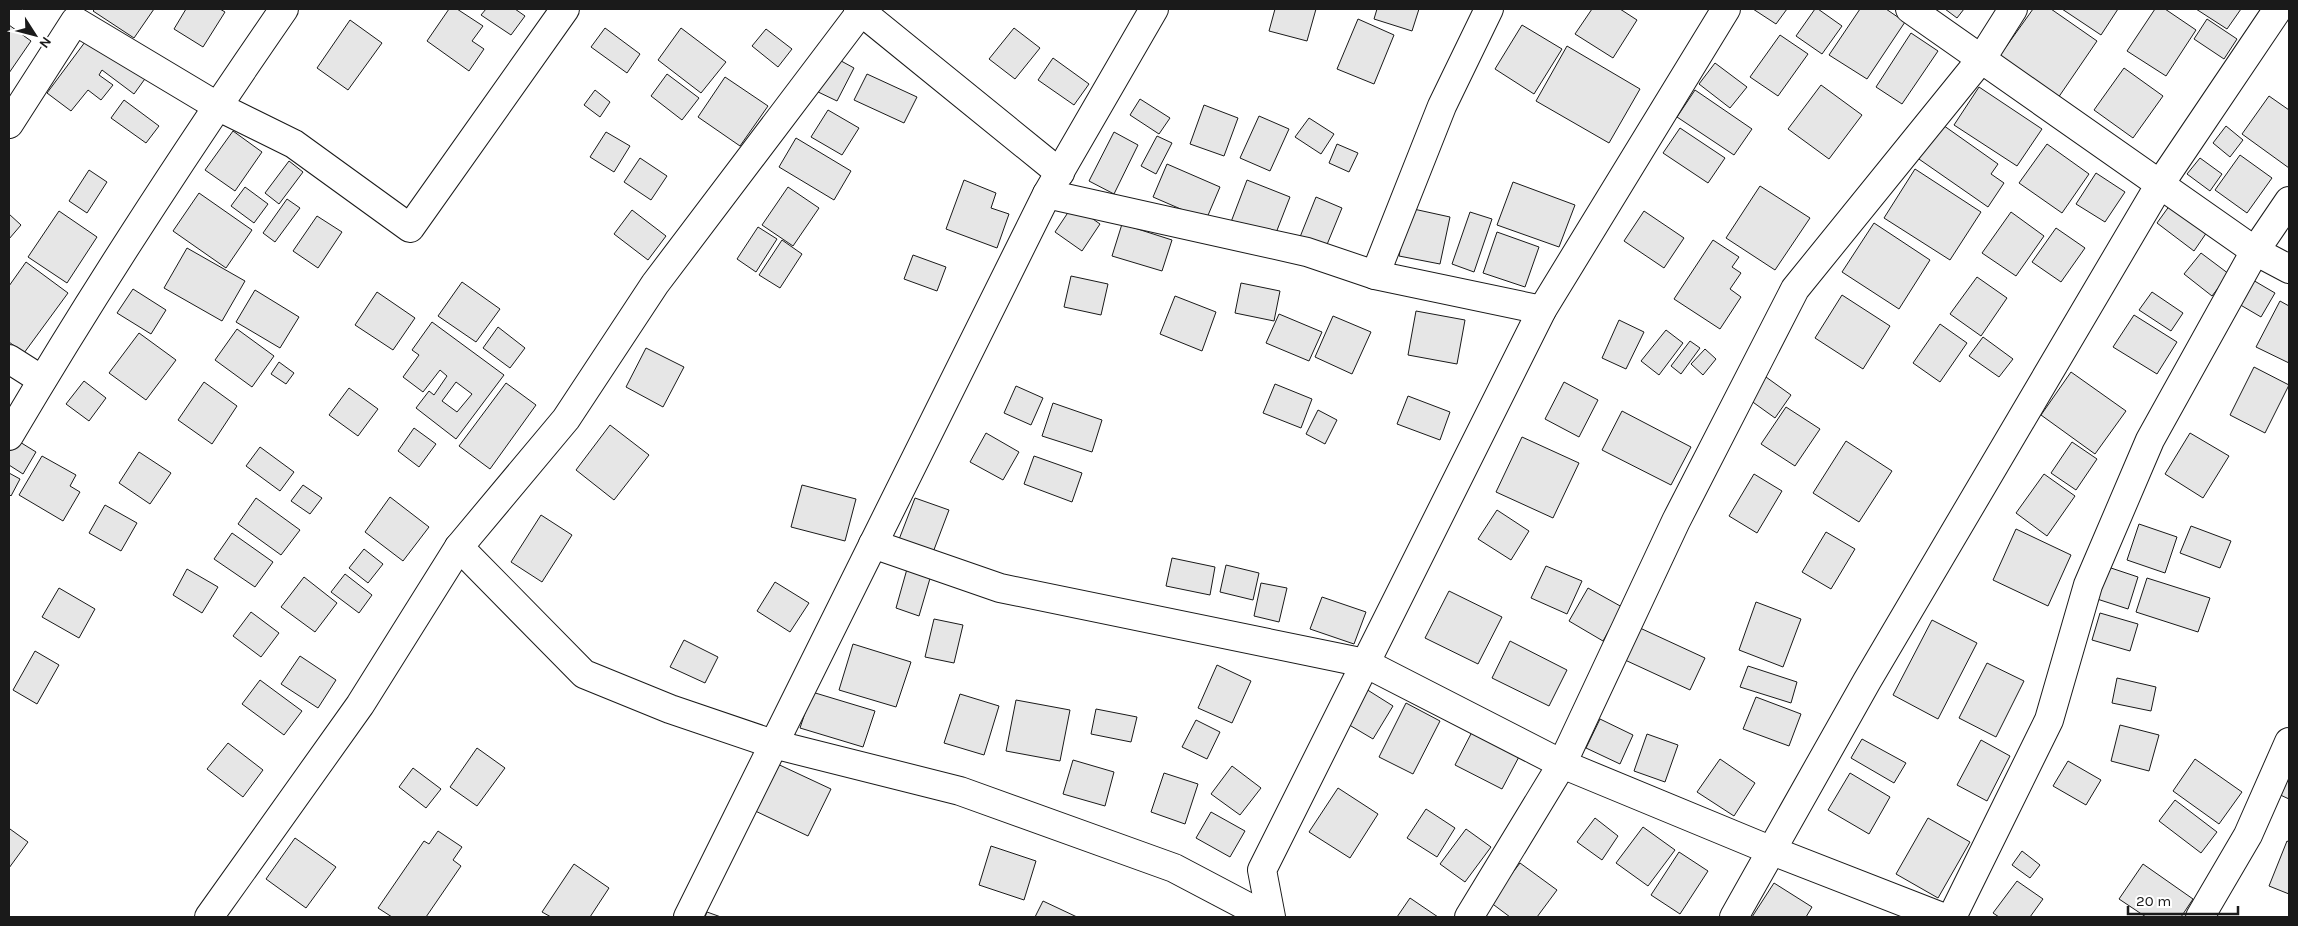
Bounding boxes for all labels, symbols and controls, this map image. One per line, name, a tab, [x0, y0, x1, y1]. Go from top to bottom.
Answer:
north arrow	[10, 10, 60, 60]
text: N	[35, 33, 55, 51]
scale bar	[2128, 884, 2238, 916]
text: 20 m	[2136, 892, 2171, 910]

